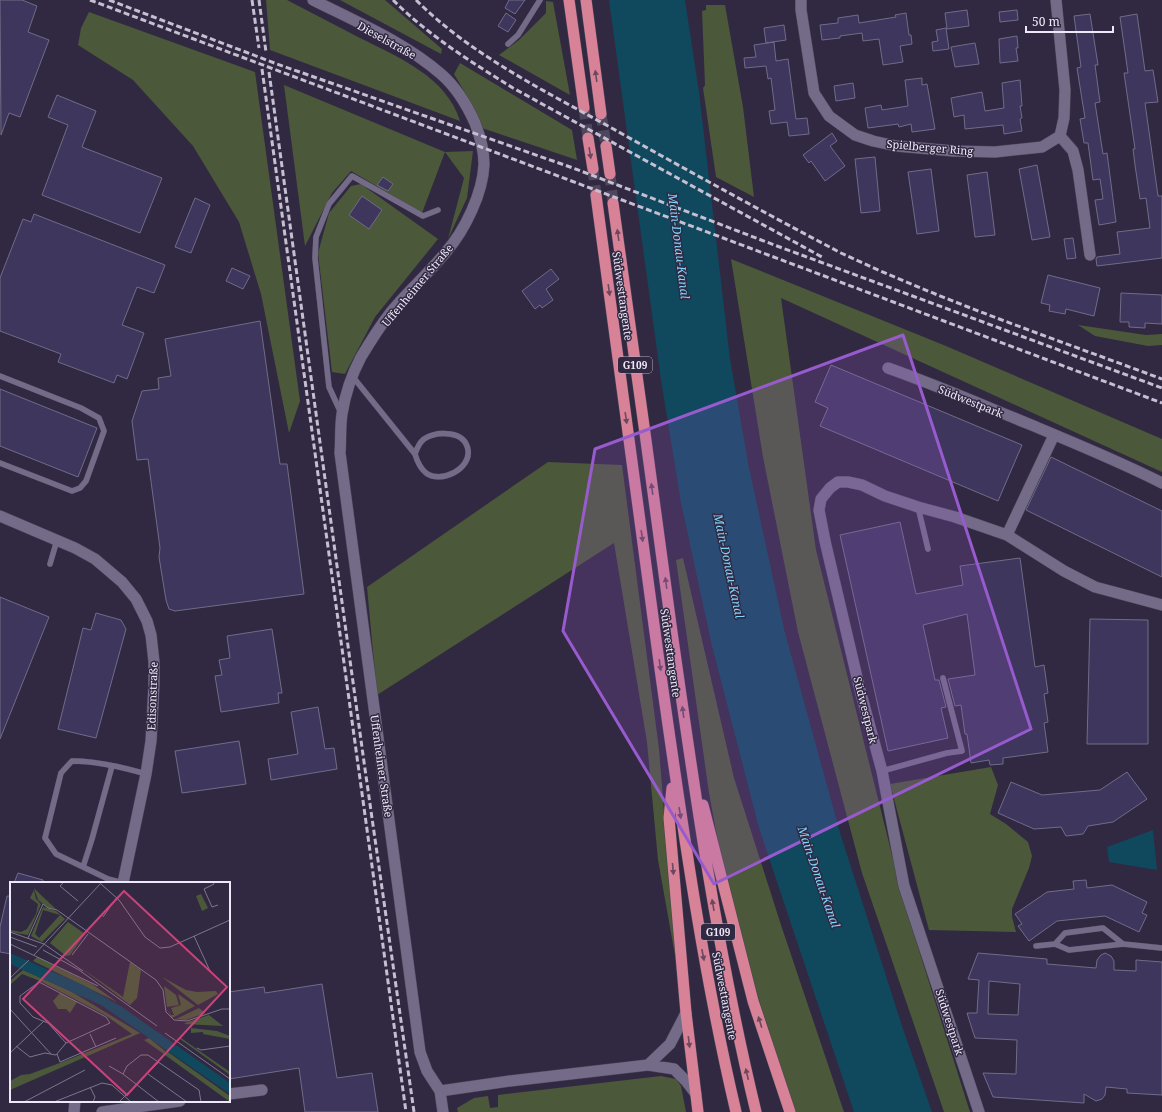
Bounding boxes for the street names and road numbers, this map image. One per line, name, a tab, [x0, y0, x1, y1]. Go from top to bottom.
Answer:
street label: Dieselstraße	[355, 18, 419, 62]
street label: Spielberger Ring	[886, 136, 974, 158]
street label: Uffenheimer Straße	[378, 241, 456, 329]
street label: Südwesttangente	[609, 251, 637, 342]
road number: G109	[618, 357, 652, 373]
street label: Südwestpark	[936, 381, 1006, 421]
street label: Südwesttangente	[657, 608, 685, 699]
street label: Edisonstraße	[143, 661, 161, 731]
street label: Südwestpark	[850, 675, 882, 746]
street label: Uffenheimer Straße	[367, 714, 397, 818]
road number: G109	[701, 924, 735, 940]
street label: Südwesttangente	[709, 951, 741, 1042]
street label: Südwestpark	[932, 987, 968, 1057]

